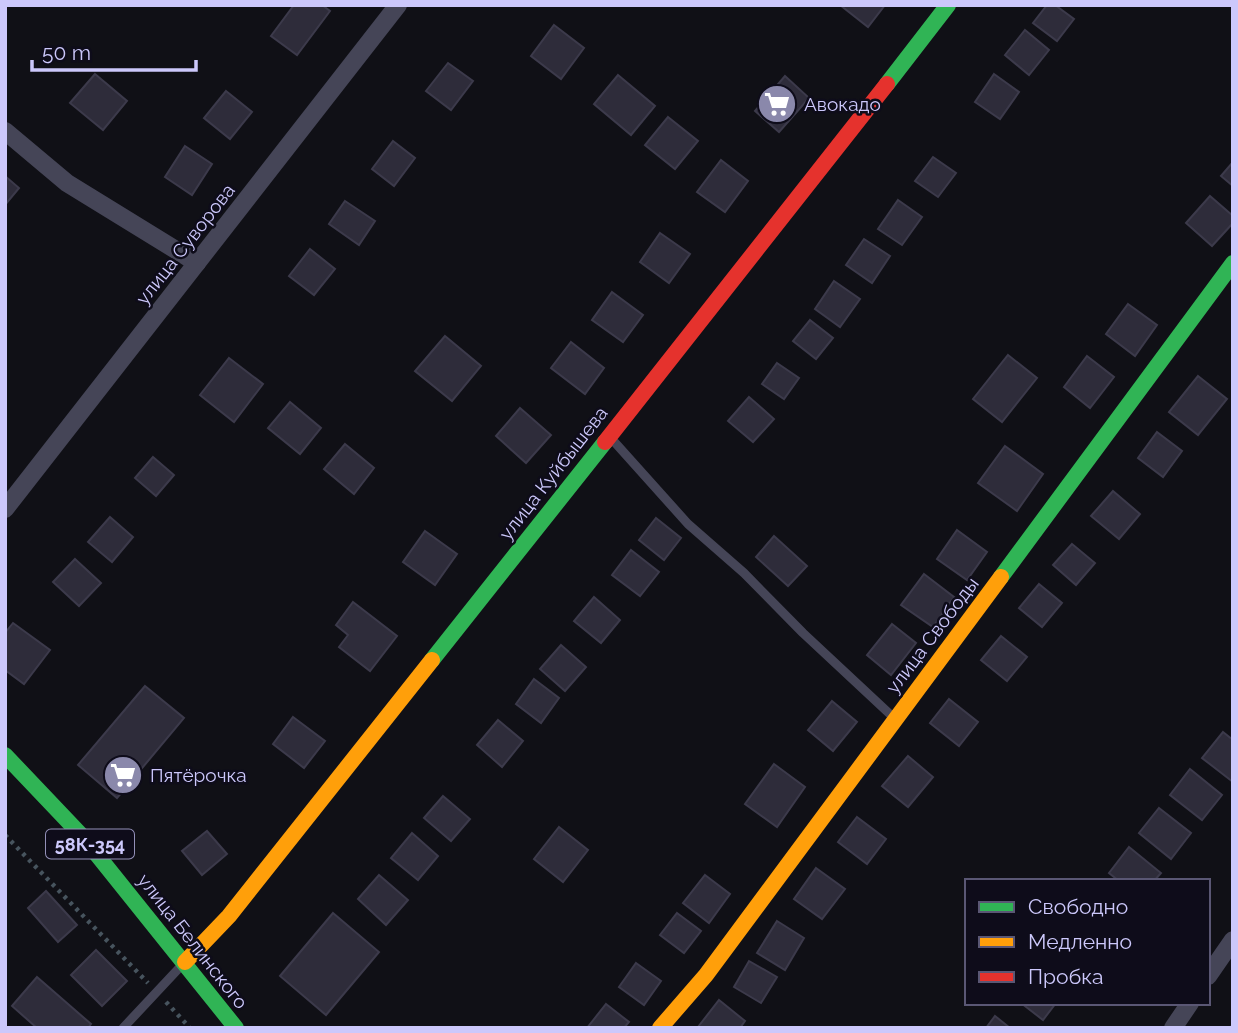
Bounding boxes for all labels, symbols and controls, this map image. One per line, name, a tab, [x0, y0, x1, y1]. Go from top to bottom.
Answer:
scale bar	[32, 28, 196, 72]
text: 50 m	[42, 40, 91, 65]
supermarket icon: Авокадо	[756, 83, 798, 125]
place label: Авокадо	[804, 93, 881, 115]
street label: улица Суворова	[131, 179, 239, 309]
street label: улица Куйбышева	[494, 402, 612, 544]
street label: улица Свободы	[881, 573, 983, 697]
supermarket icon: Пятёрочка	[102, 754, 144, 796]
place label: Пятёрочка	[150, 764, 247, 786]
road number: 58К-354	[46, 830, 134, 858]
street label: улица Белинского	[133, 869, 253, 1013]
legend	[965, 879, 1210, 1005]
text: Свободно	[1028, 894, 1128, 919]
text: Медленно	[1028, 929, 1132, 954]
text: Пробка	[1028, 964, 1104, 989]

